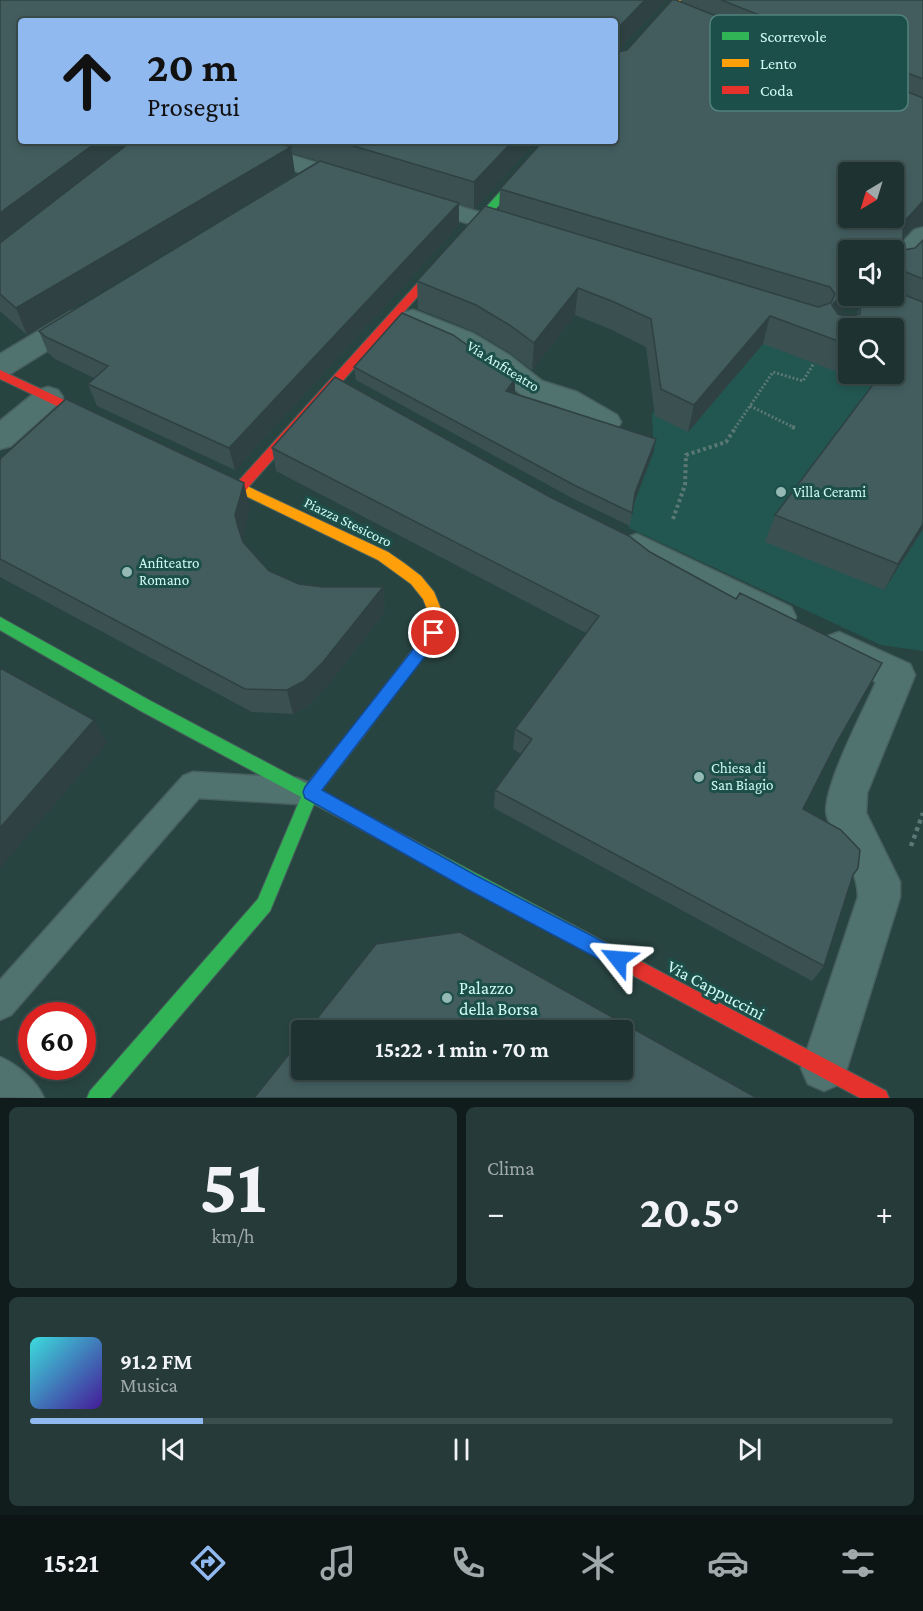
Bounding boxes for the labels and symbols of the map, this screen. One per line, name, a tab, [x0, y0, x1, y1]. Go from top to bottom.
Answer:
legend	[710, 15, 908, 111]
text: Scorrevole	[760, 28, 826, 45]
text: Lento	[760, 55, 797, 72]
text: Coda	[760, 82, 794, 99]
north arrow	[838, 162, 904, 228]
street label: Via Anfiteatro	[464, 337, 542, 395]
place label: Villa Cerami	[793, 484, 866, 500]
marker: Villa Cerami	[774, 485, 788, 499]
street label: Piazza Stesicoro	[302, 494, 394, 550]
place label: Anfiteatro Romano	[139, 555, 199, 588]
marker: Anfiteatro Romano	[120, 565, 134, 579]
pin	[408, 607, 459, 658]
place label: Chiesa di San Biagio	[711, 760, 774, 794]
marker: Chiesa di San Biagio	[692, 770, 706, 784]
position arrow	[586, 927, 650, 991]
street label: Via Cappuccini	[664, 956, 768, 1024]
place label: Palazzo della Borsa	[459, 978, 538, 1019]
marker: Palazzo della Borsa	[440, 991, 454, 1005]
speed limit sign: 60	[18, 1002, 96, 1080]

